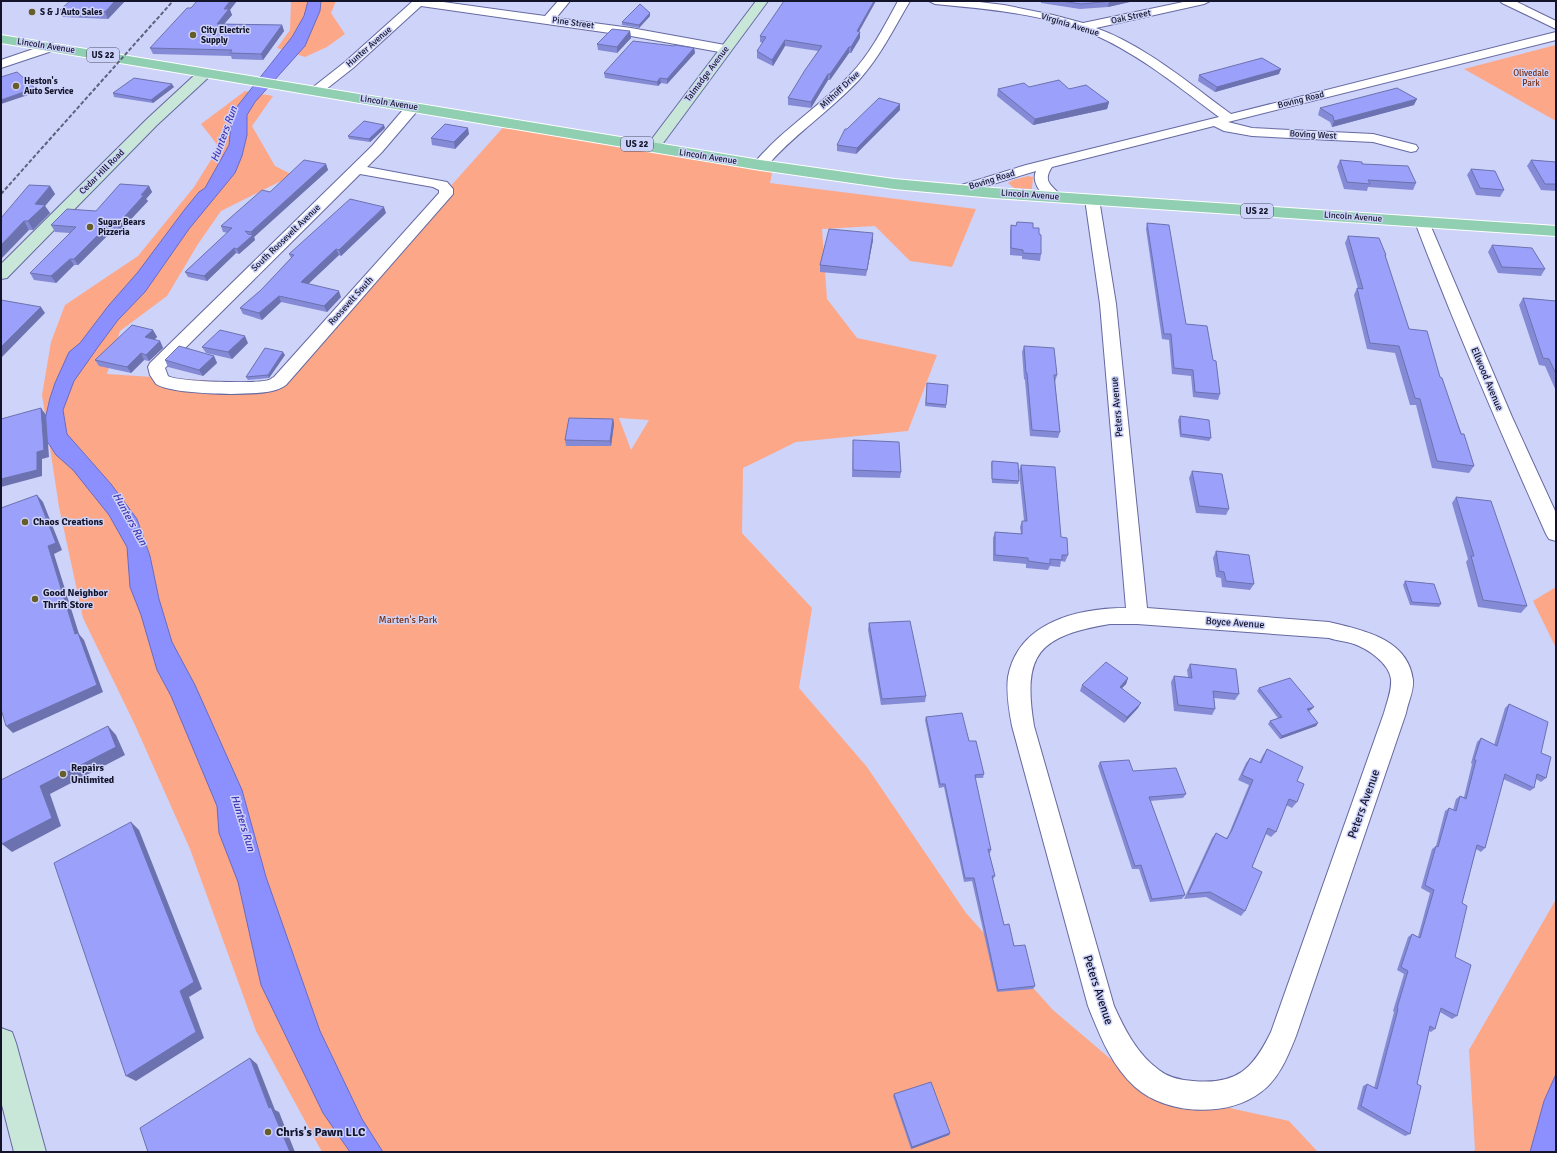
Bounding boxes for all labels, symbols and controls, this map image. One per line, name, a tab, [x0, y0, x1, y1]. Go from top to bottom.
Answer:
marker: S & J Auto Sales	[27, 7, 37, 17]
place label: S & J Auto Sales	[40, 7, 102, 18]
street label: Oak Street	[1110, 7, 1152, 27]
street label: Virginia Avenue	[1040, 11, 1101, 39]
street label: Pine Street	[551, 15, 595, 31]
street label: Hunter Avenue	[344, 24, 394, 70]
place label: City Electric Supply	[201, 25, 250, 46]
marker: City Electric Supply	[188, 30, 198, 40]
street label: Lincoln Avenue	[16, 36, 76, 56]
street label: Talmadge Avenue	[682, 44, 732, 104]
road number: US 22	[87, 48, 119, 62]
park label: Olivedale Park	[1513, 68, 1549, 89]
street label: Mithoff Drive	[818, 69, 862, 111]
place label: Heston's Auto Service	[24, 75, 74, 97]
marker: Heston's Auto Service	[11, 81, 21, 91]
street label: Boving Road	[1277, 89, 1326, 111]
street label: Lincoln Avenue	[359, 93, 419, 113]
water label: Hunters Run	[208, 103, 240, 164]
street label: Boving West	[1289, 128, 1337, 142]
road number: US 22	[621, 137, 653, 151]
street label: Cedar Hill Road	[77, 147, 127, 197]
street label: Lincoln Avenue	[678, 147, 738, 167]
street label: Boving Road	[968, 168, 1016, 192]
street label: Lincoln Avenue	[1000, 187, 1060, 203]
street label: South Roosevelt Avenue	[249, 202, 323, 274]
road number: US 22	[1241, 204, 1273, 218]
street label: Lincoln Avenue	[1323, 209, 1383, 225]
place label: Sugar Bears Pizzeria	[98, 217, 145, 238]
marker: Sugar Bears Pizzeria	[85, 222, 95, 232]
street label: Roosevelt South	[326, 274, 376, 328]
street label: Ellwood Avenue	[1468, 346, 1506, 412]
street label: Peters Avenue	[1108, 376, 1126, 438]
water label: Hunters Run	[110, 490, 150, 549]
place label: Chaos Creations	[33, 516, 104, 528]
marker: Chaos Creations	[20, 517, 30, 527]
place label: Good Neighbor Thrift Store	[43, 587, 108, 611]
marker: Good Neighbor Thrift Store	[30, 594, 40, 604]
park label: Marten's Park	[379, 614, 437, 626]
street label: Boyce Avenue	[1205, 615, 1265, 631]
place label: Repairs Unlimited	[71, 762, 115, 786]
street label: Peters Avenue	[1345, 767, 1383, 841]
marker: Repairs Unlimited	[58, 769, 68, 779]
water label: Hunters Run	[228, 793, 258, 854]
street label: Peters Avenue	[1080, 953, 1116, 1027]
place label: Chris's Pawn LLC	[276, 1125, 366, 1140]
marker: Chris's Pawn LLC	[263, 1127, 273, 1137]

